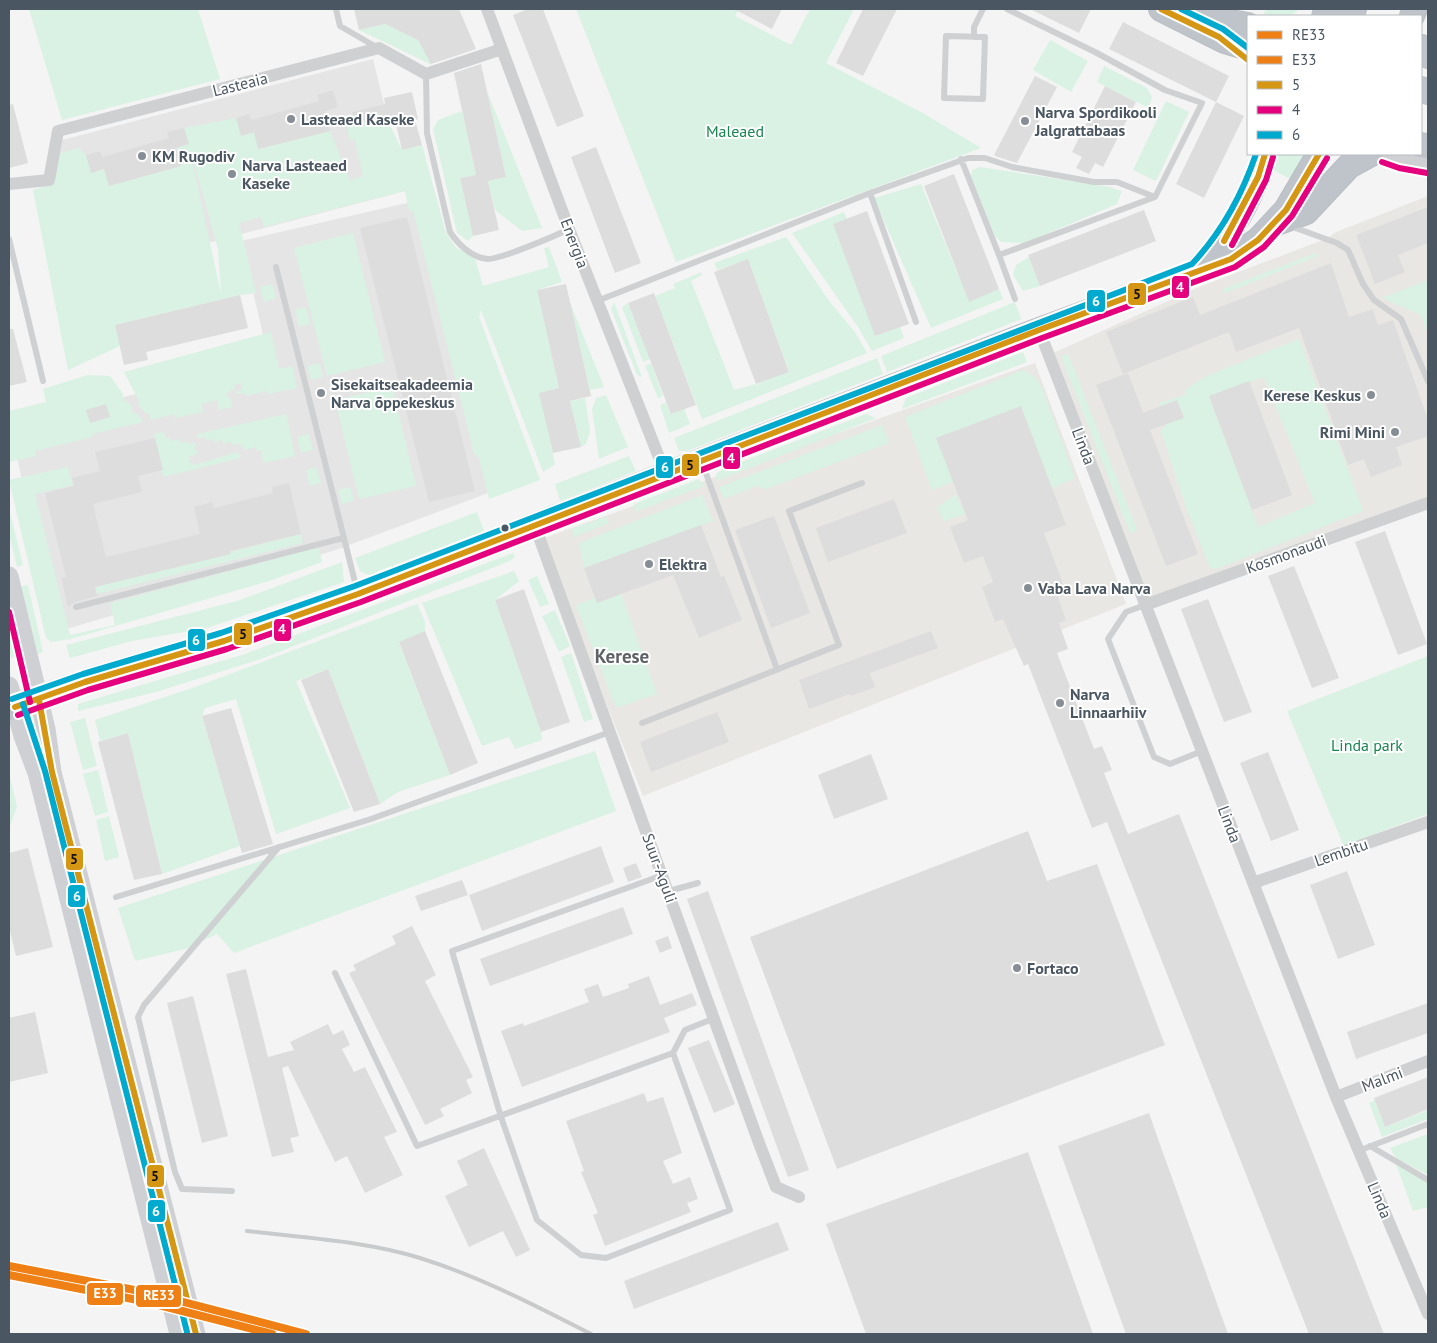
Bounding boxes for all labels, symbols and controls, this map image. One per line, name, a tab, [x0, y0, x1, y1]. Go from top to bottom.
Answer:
legend	[1247, 15, 1422, 155]
text: RE33	[1292, 25, 1325, 44]
text: E33	[1292, 50, 1316, 69]
street label: Lasteaia	[210, 68, 270, 100]
text: 5	[1292, 75, 1300, 94]
text: 4	[1292, 100, 1300, 119]
place label: Narva Spordikooli Jalgrattabaas	[1034, 102, 1157, 140]
place label: Lasteaed Kaseke	[301, 109, 415, 129]
marker: Lasteaed Kaseke	[285, 113, 297, 125]
marker: Narva Spordikooli Jalgrattabaas	[1019, 115, 1031, 127]
park label: Maleaed	[706, 121, 764, 141]
text: 6	[1292, 125, 1300, 144]
place label: KM Rugodiv	[152, 146, 235, 166]
marker: KM Rugodiv	[136, 150, 148, 162]
place label: Narva Lasteaed Kaseke	[242, 155, 347, 193]
marker: Narva Lasteaed Kaseke	[226, 168, 238, 180]
street label: Energia	[556, 215, 594, 271]
line badge: 4	[1171, 275, 1190, 299]
text: 4	[1176, 278, 1184, 296]
line badge: 5	[1127, 282, 1147, 306]
text: 5	[1133, 285, 1141, 303]
line badge: 6	[1086, 289, 1106, 313]
text: 6	[1092, 292, 1100, 310]
place label: Sisekaitseakadeemia Narva õppekeskus	[331, 374, 473, 412]
place label: Kerese Keskus	[1264, 385, 1361, 405]
marker: Sisekaitseakadeemia Narva õppekeskus	[315, 387, 327, 399]
marker: Kerese Keskus	[1365, 389, 1377, 401]
place label: Rimi Mini	[1320, 422, 1385, 442]
street label: Linda	[1068, 425, 1100, 467]
marker: Rimi Mini	[1389, 426, 1401, 438]
line badge: 4	[722, 446, 741, 470]
text: 4	[727, 449, 735, 467]
line badge: 5	[681, 453, 700, 477]
line badge: 6	[655, 455, 674, 479]
text: 5	[686, 456, 694, 474]
text: 6	[661, 458, 669, 476]
unlabelled marker	[500, 523, 510, 533]
street label: Kosmonaudi	[1243, 530, 1329, 578]
place label: Elektra	[659, 554, 707, 574]
marker: Elektra	[643, 558, 655, 570]
place label: Vaba Lava Narva	[1037, 578, 1151, 598]
marker: Vaba Lava Narva	[1022, 582, 1034, 594]
line badge: 4	[273, 618, 292, 642]
text: 4	[278, 620, 286, 638]
line badge: 5	[233, 622, 253, 646]
text: 5	[239, 625, 247, 643]
line badge: 6	[187, 628, 206, 652]
text: 6	[192, 631, 200, 649]
district label: Kerese	[595, 644, 649, 668]
place label: Narva Linnaarhiiv	[1070, 684, 1147, 722]
marker: Narva Linnaarhiiv	[1054, 697, 1066, 709]
park label: Linda park	[1331, 735, 1403, 755]
street label: Linda	[1214, 803, 1246, 845]
street label: Suur-Aguli	[638, 831, 682, 905]
street label: Lembitu	[1312, 834, 1370, 870]
line badge: 5	[65, 847, 84, 871]
text: 5	[70, 850, 78, 868]
line badge: 6	[67, 884, 86, 908]
text: 6	[73, 887, 81, 905]
place label: Fortaco	[1027, 958, 1079, 978]
marker: Fortaco	[1011, 962, 1023, 974]
street label: Malmi	[1359, 1062, 1405, 1096]
line badge: 5	[146, 1164, 165, 1188]
text: 5	[151, 1167, 159, 1185]
street label: Linda	[1363, 1179, 1397, 1221]
line badge: 6	[147, 1199, 166, 1223]
text: 6	[152, 1202, 160, 1220]
line badge: E33	[86, 1282, 124, 1306]
text: E33	[93, 1284, 117, 1302]
line badge: RE33	[135, 1284, 182, 1308]
text: RE33	[143, 1286, 175, 1304]

